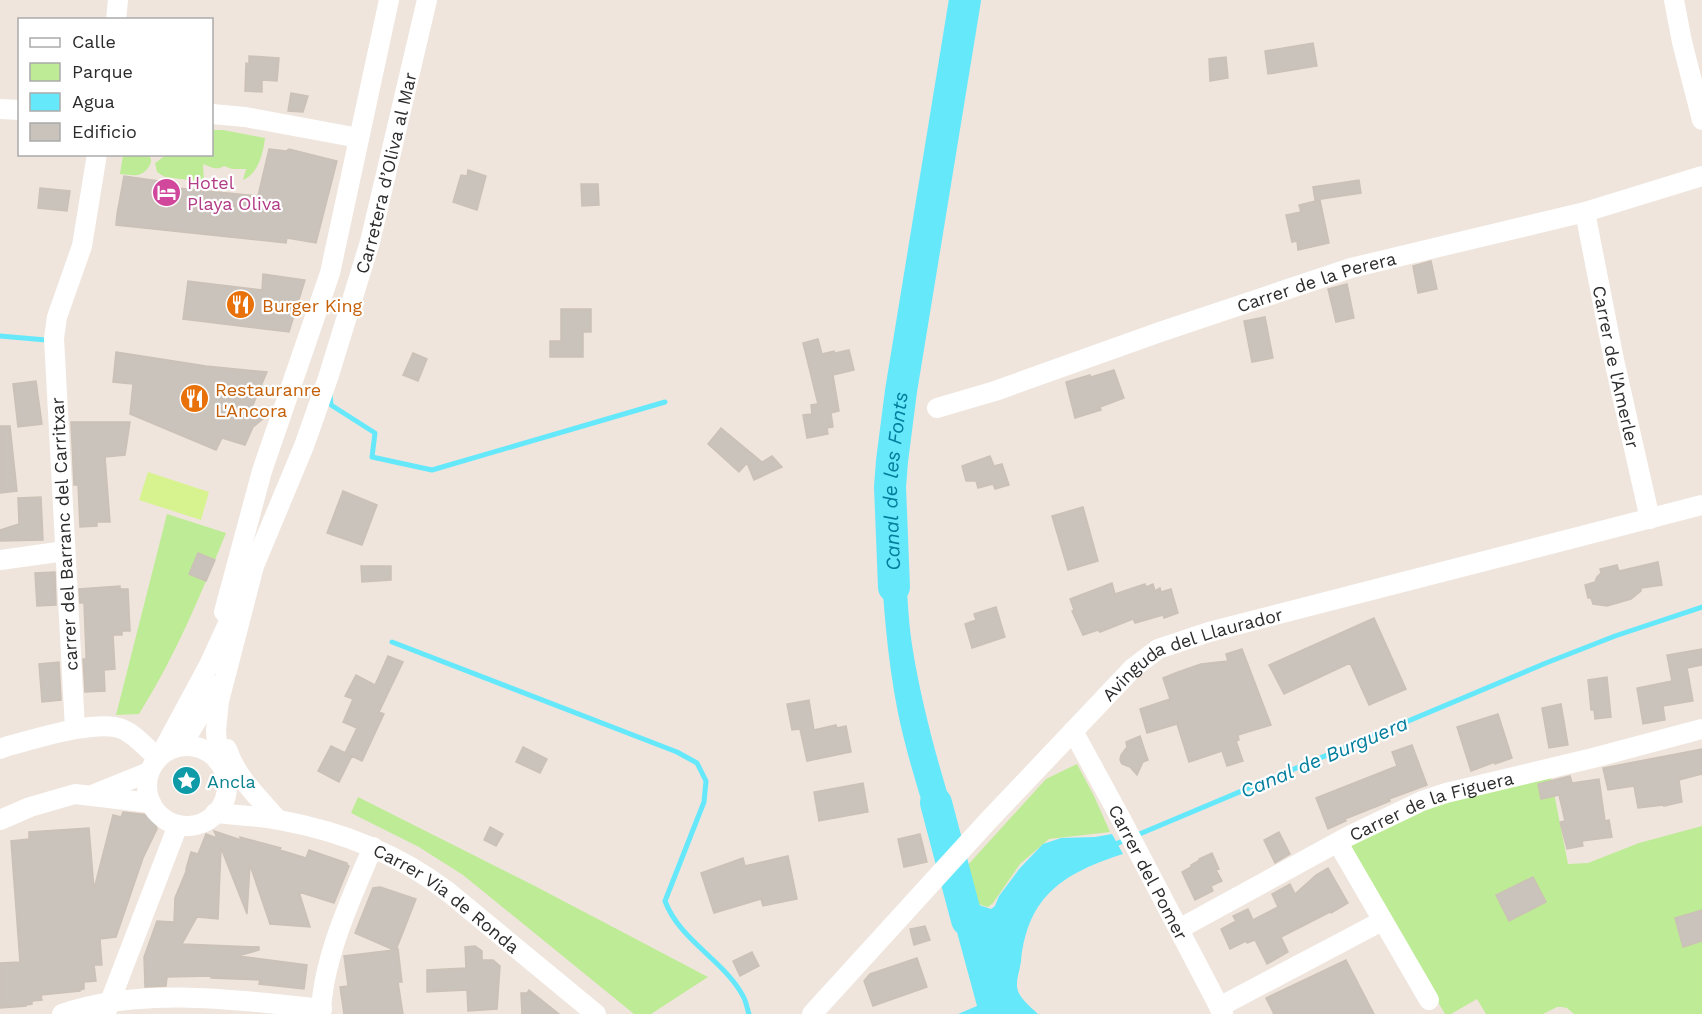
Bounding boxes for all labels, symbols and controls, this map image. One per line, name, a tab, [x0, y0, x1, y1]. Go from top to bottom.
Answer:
legend	[18, 18, 213, 156]
text: Calle	[72, 31, 116, 52]
text: Parque	[72, 61, 133, 82]
street label: Carretera d’Oliva al Mar	[350, 70, 420, 276]
text: Agua	[72, 91, 115, 112]
text: Edificio	[72, 121, 137, 142]
place label: Hotel Playa Oliva	[187, 172, 281, 214]
hotel icon: Hotel Playa Oliva	[150, 176, 182, 208]
street label: Carrer de la Perera	[1234, 247, 1398, 316]
street label: Carrer de l'Amerler	[1589, 284, 1644, 450]
restaurant icon: Burger King	[225, 289, 257, 321]
place label: Burger King	[262, 295, 363, 316]
place label: Restauranre L'Ancora	[215, 379, 321, 421]
restaurant icon: Restauranre L'Ancora	[178, 383, 210, 415]
water label: Canal de les Fonts	[878, 390, 913, 571]
street label: carrer del Barranc del Carritxar	[46, 397, 82, 671]
street label: Avinguda del Llaurador	[1097, 603, 1285, 705]
water label: Canal de Burguera	[1236, 711, 1412, 803]
place icon: Ancla	[170, 765, 202, 797]
street label: Carrer de la Figuera	[1346, 767, 1515, 845]
place label: Ancla	[207, 771, 256, 792]
street label: Carrer del Pomer	[1105, 801, 1193, 943]
street label: Carrer Via de Ronda	[370, 839, 524, 957]

